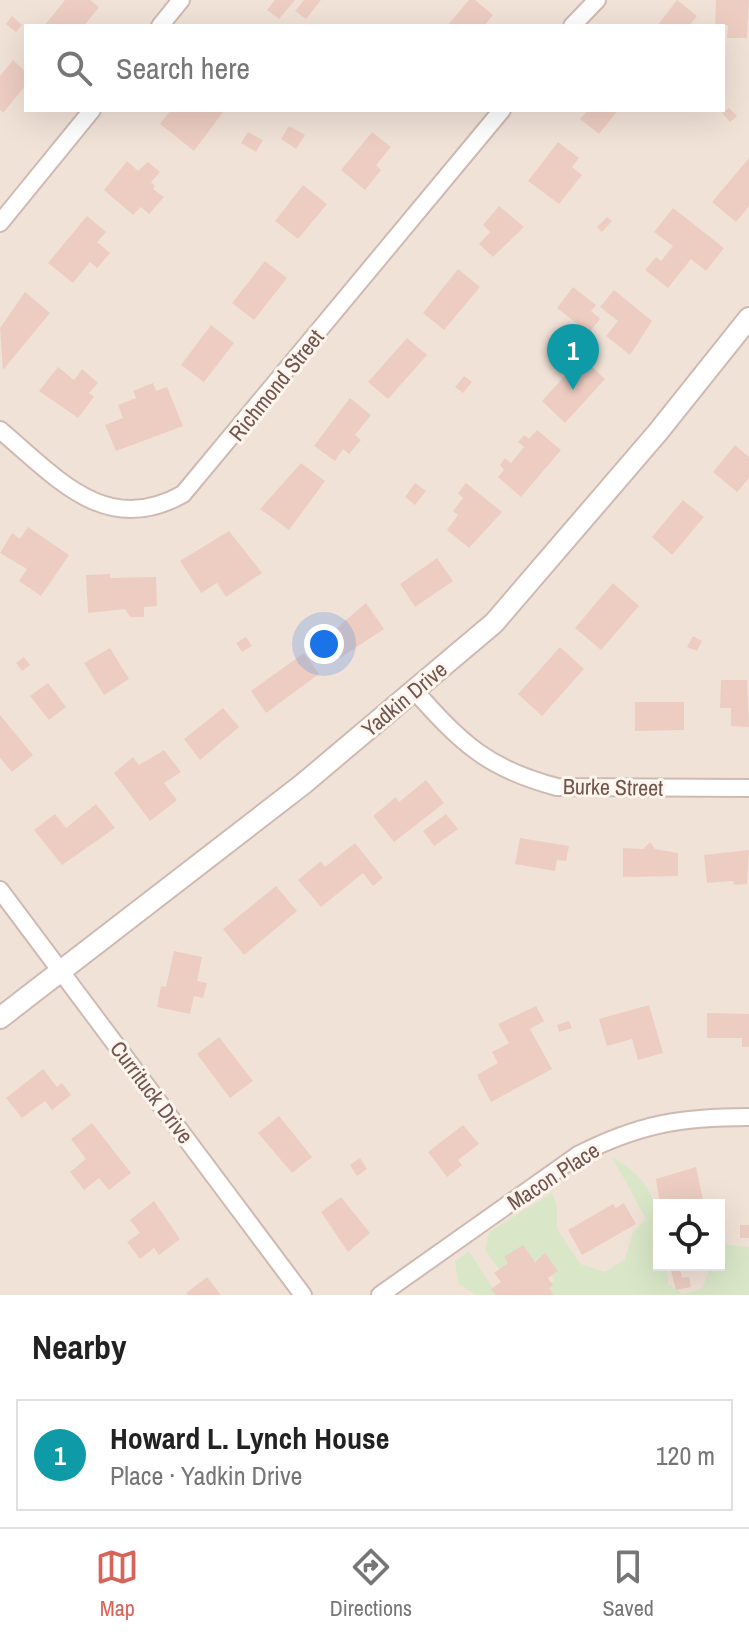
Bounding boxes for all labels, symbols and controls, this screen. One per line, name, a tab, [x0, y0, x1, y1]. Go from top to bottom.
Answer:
search box	[24, 24, 725, 112]
icon: search	[52, 46, 96, 90]
text: Search here	[116, 48, 250, 88]
street label: Richmond Street	[222, 323, 330, 447]
pin: 1	[547, 324, 599, 390]
your location	[304, 624, 344, 664]
street label: Yadkin Drive	[355, 654, 453, 744]
street label: Burke Street	[563, 771, 663, 803]
street label: Currituck Drive	[104, 1035, 200, 1149]
street label: Macon Place	[501, 1135, 605, 1217]
map controls	[653, 1199, 725, 1271]
button: locate	[653, 1199, 725, 1271]
text: Nearby	[32, 1324, 127, 1370]
text: Howard L. Lynch House	[110, 1418, 389, 1458]
text: 1	[54, 1438, 66, 1473]
text: 120 m	[656, 1438, 715, 1473]
text: Place · Yadkin Drive	[110, 1458, 302, 1493]
tab: Map	[95, 1545, 139, 1623]
tab: Directions	[330, 1545, 412, 1623]
tab: Saved	[603, 1545, 654, 1623]

